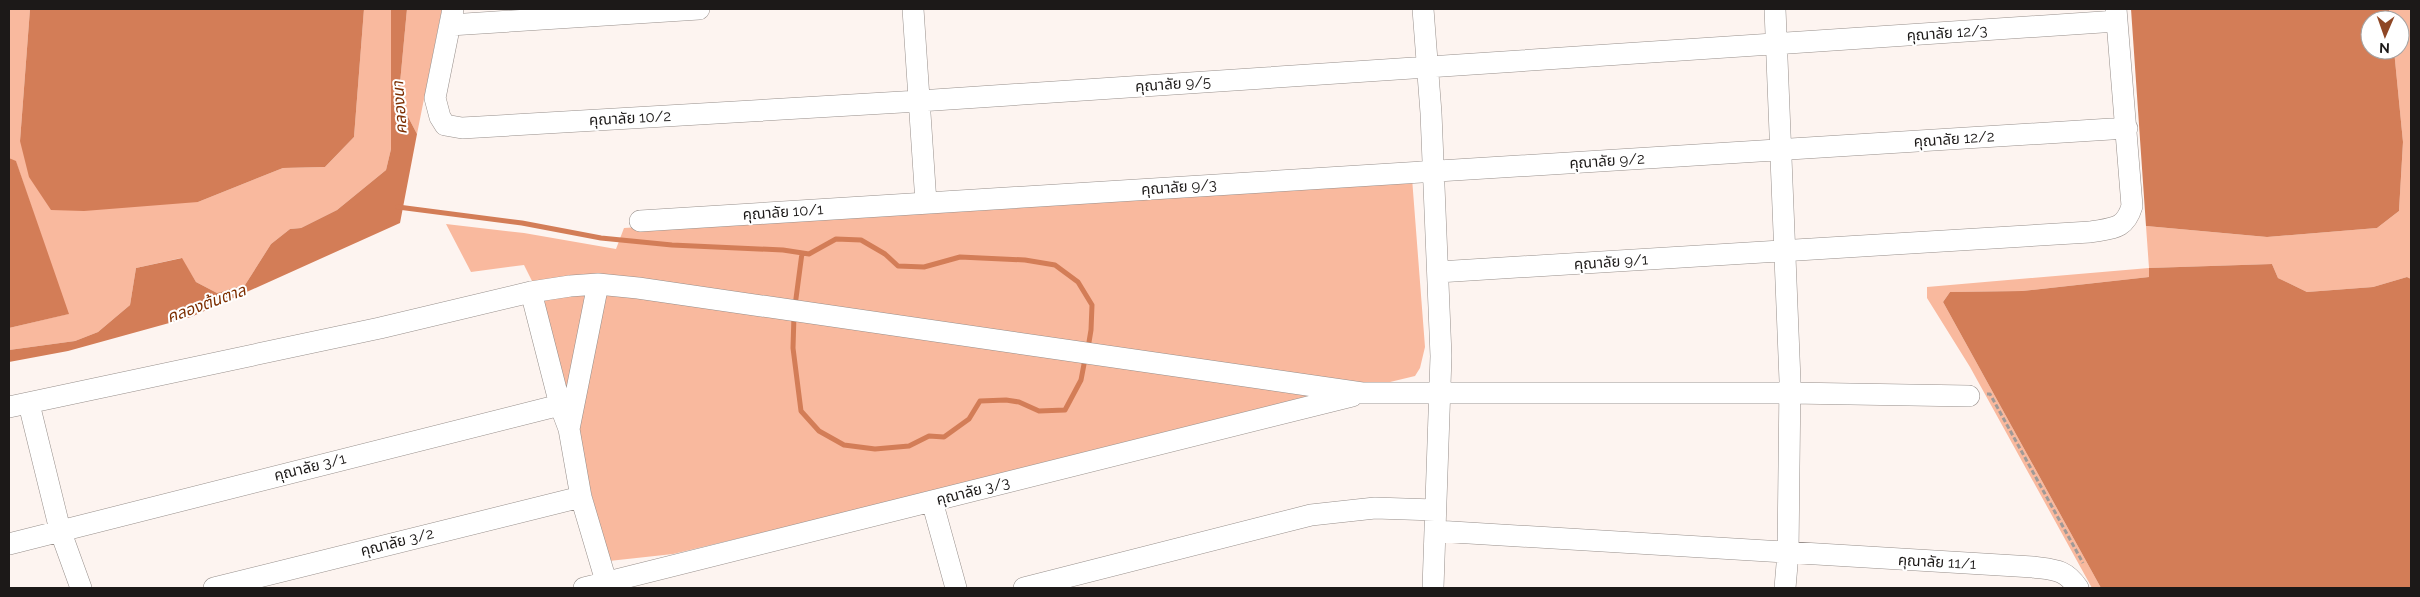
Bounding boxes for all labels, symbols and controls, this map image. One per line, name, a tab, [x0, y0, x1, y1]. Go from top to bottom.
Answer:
north arrow	[2360, 10, 2410, 60]
street label: คุณาลัย 12/3	[1906, 21, 1988, 45]
text: N	[2379, 40, 2390, 56]
street label: คุณาลัย 9/5	[1135, 72, 1211, 96]
water label: คลองนา	[388, 79, 411, 135]
street label: คุณาลัย 10/2	[588, 107, 672, 129]
street label: คุณาลัย 12/2	[1913, 127, 1995, 151]
street label: คุณาลัย 9/2	[1569, 149, 1645, 173]
street label: คุณาลัย 9/3	[1141, 175, 1217, 199]
street label: คุณาลัย 10/1	[742, 200, 825, 224]
street label: คุณาลัย 9/1	[1573, 250, 1649, 274]
water label: คลองต้นตาล	[164, 280, 249, 327]
street label: คุณาลัย 3/1	[272, 449, 348, 485]
street label: คุณาลัย 3/3	[934, 473, 1012, 509]
street label: คุณาลัย 3/2	[359, 524, 436, 560]
street label: คุณาลัย 11/1	[1897, 551, 1977, 573]

